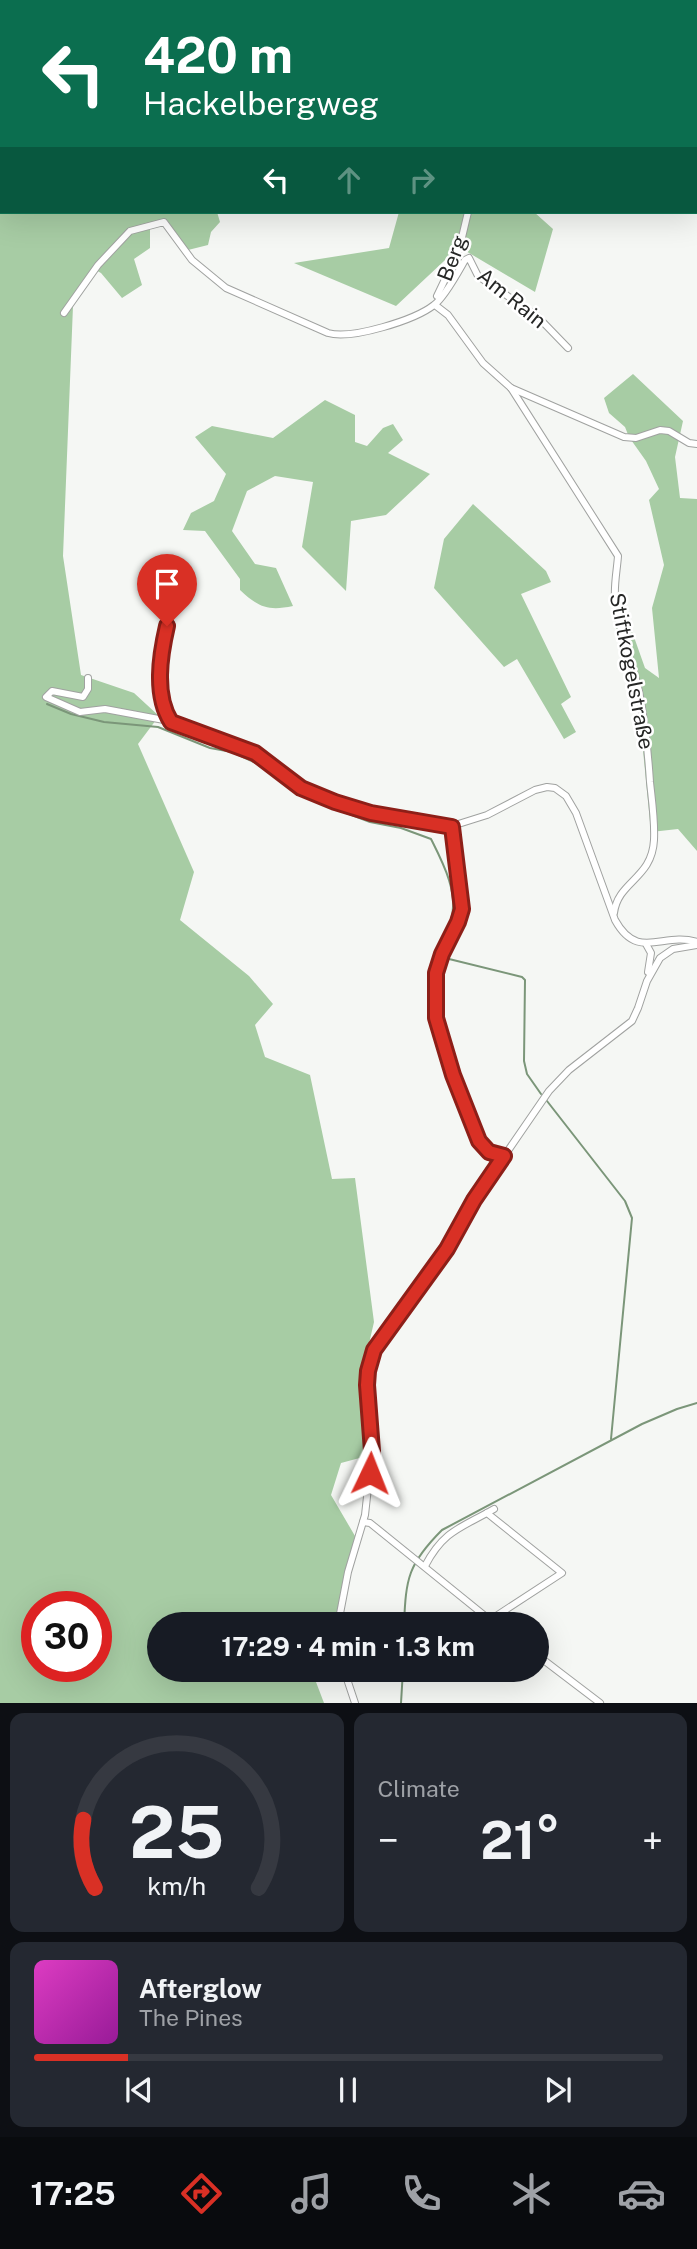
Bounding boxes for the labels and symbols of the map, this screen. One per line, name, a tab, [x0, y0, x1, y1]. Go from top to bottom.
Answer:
street label: Berg	[432, 232, 472, 284]
street label: Am Rain	[473, 263, 551, 333]
pin	[137, 554, 197, 626]
street label: Stiftkogelstraße	[605, 591, 659, 751]
position arrow	[333, 1436, 407, 1510]
speed limit sign: 30	[21, 1591, 112, 1682]

